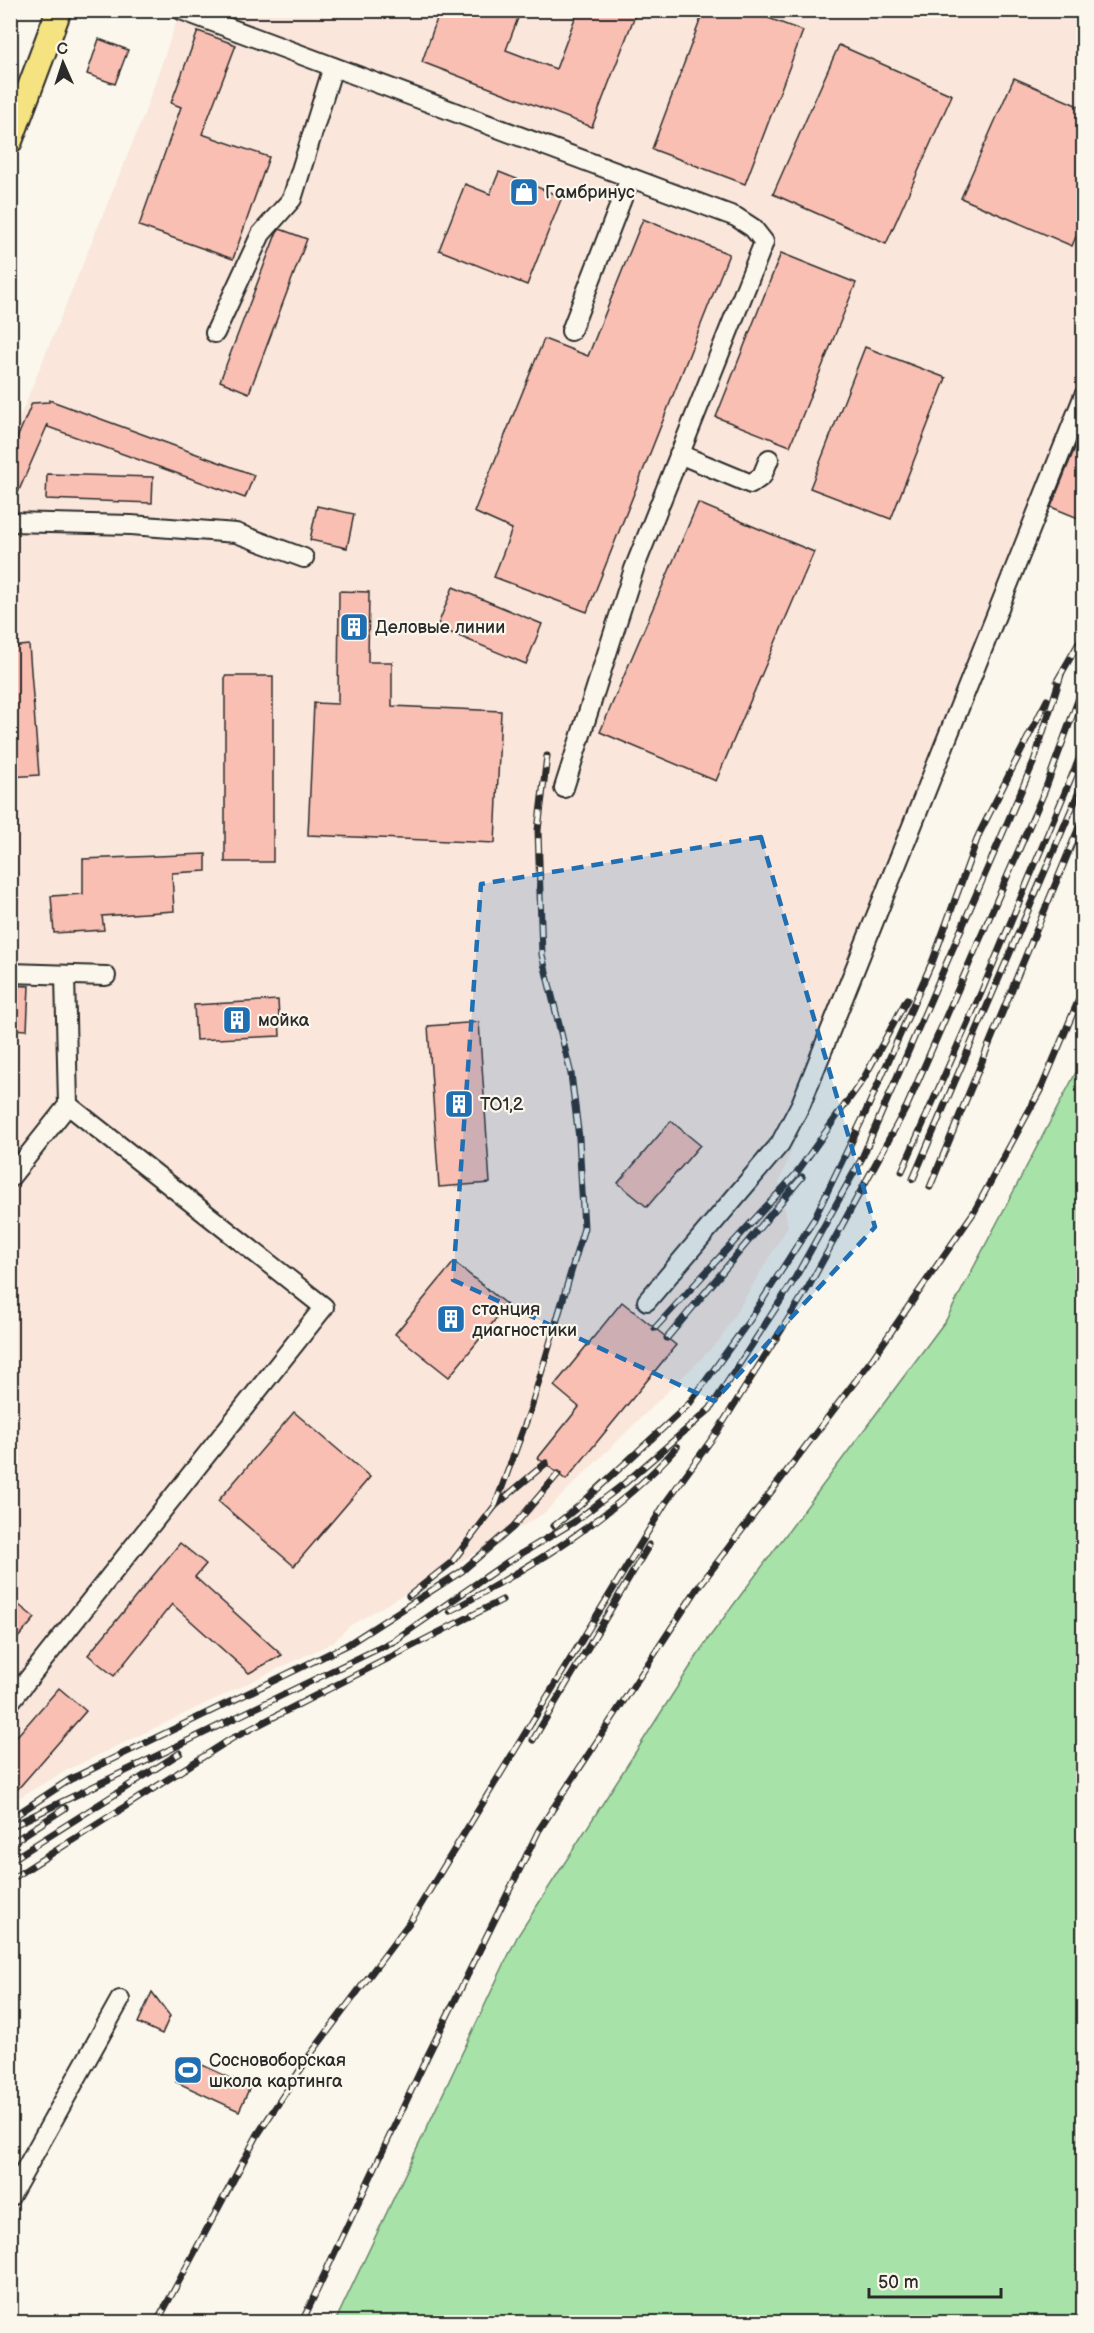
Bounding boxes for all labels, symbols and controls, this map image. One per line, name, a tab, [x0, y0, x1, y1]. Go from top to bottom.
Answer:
north arrow	[33, 33, 93, 93]
text: С	[56, 40, 68, 59]
shop icon: Гамбринус	[508, 176, 540, 208]
place label: Гамбринус	[545, 182, 635, 203]
building icon: Деловые линии	[338, 611, 370, 643]
place label: Деловые линии	[375, 617, 505, 638]
building icon: мойка	[221, 1004, 253, 1036]
place label: мойка	[258, 1010, 310, 1031]
building icon: ТО1,2	[443, 1088, 475, 1120]
place label: ТО1,2	[480, 1094, 524, 1115]
place label: станция диагностики	[472, 1299, 577, 1341]
building icon: станция диагностики	[435, 1303, 467, 1335]
place label: Сосновоборская школа картинга	[209, 2050, 346, 2092]
sports icon: Сосновоборская школа картинга	[172, 2054, 204, 2086]
scale bar	[869, 2261, 1001, 2299]
text: 50 m	[878, 2272, 919, 2293]

